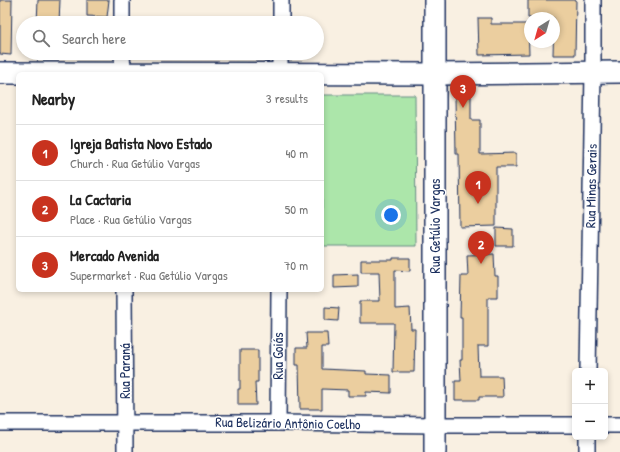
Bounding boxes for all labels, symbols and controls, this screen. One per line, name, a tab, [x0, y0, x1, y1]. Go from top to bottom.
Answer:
north arrow	[524, 12, 560, 48]
search box	[16, 16, 324, 60]
icon: search	[30, 27, 52, 49]
text: Search here	[62, 28, 126, 49]
pin: 3	[450, 75, 476, 108]
text: Nearby	[32, 87, 75, 110]
text: 3 results	[266, 89, 308, 107]
text: Igreja Batista Novo Estado	[70, 133, 212, 154]
text: 1	[43, 144, 47, 162]
text: 40 m	[285, 144, 308, 162]
street label: Rua Minas Gerais	[580, 144, 601, 228]
text: Church · Rua Getúlio Vargas	[70, 154, 200, 172]
pin: 1	[465, 171, 491, 204]
street label: Rua Getúlio Vargas	[425, 179, 445, 273]
text: La Cactaria	[70, 189, 131, 210]
text: 2	[42, 200, 48, 218]
text: 50 m	[285, 200, 308, 218]
your location	[381, 205, 401, 225]
text: Place · Rua Getúlio Vargas	[70, 210, 192, 228]
pin: 2	[468, 231, 494, 264]
text: Mercado Avenida	[70, 245, 159, 266]
text: 3	[42, 256, 48, 274]
text: 70 m	[284, 256, 308, 274]
text: Supermarket · Rua Getúlio Vargas	[70, 266, 228, 284]
street label: Rua Goiás	[268, 332, 287, 380]
street label: Rua Paraná	[115, 343, 134, 399]
map controls	[572, 368, 608, 440]
button: +	[572, 368, 608, 404]
button: −	[572, 404, 608, 440]
street label: Rua Belizário Antônio Coelho	[215, 412, 361, 433]

